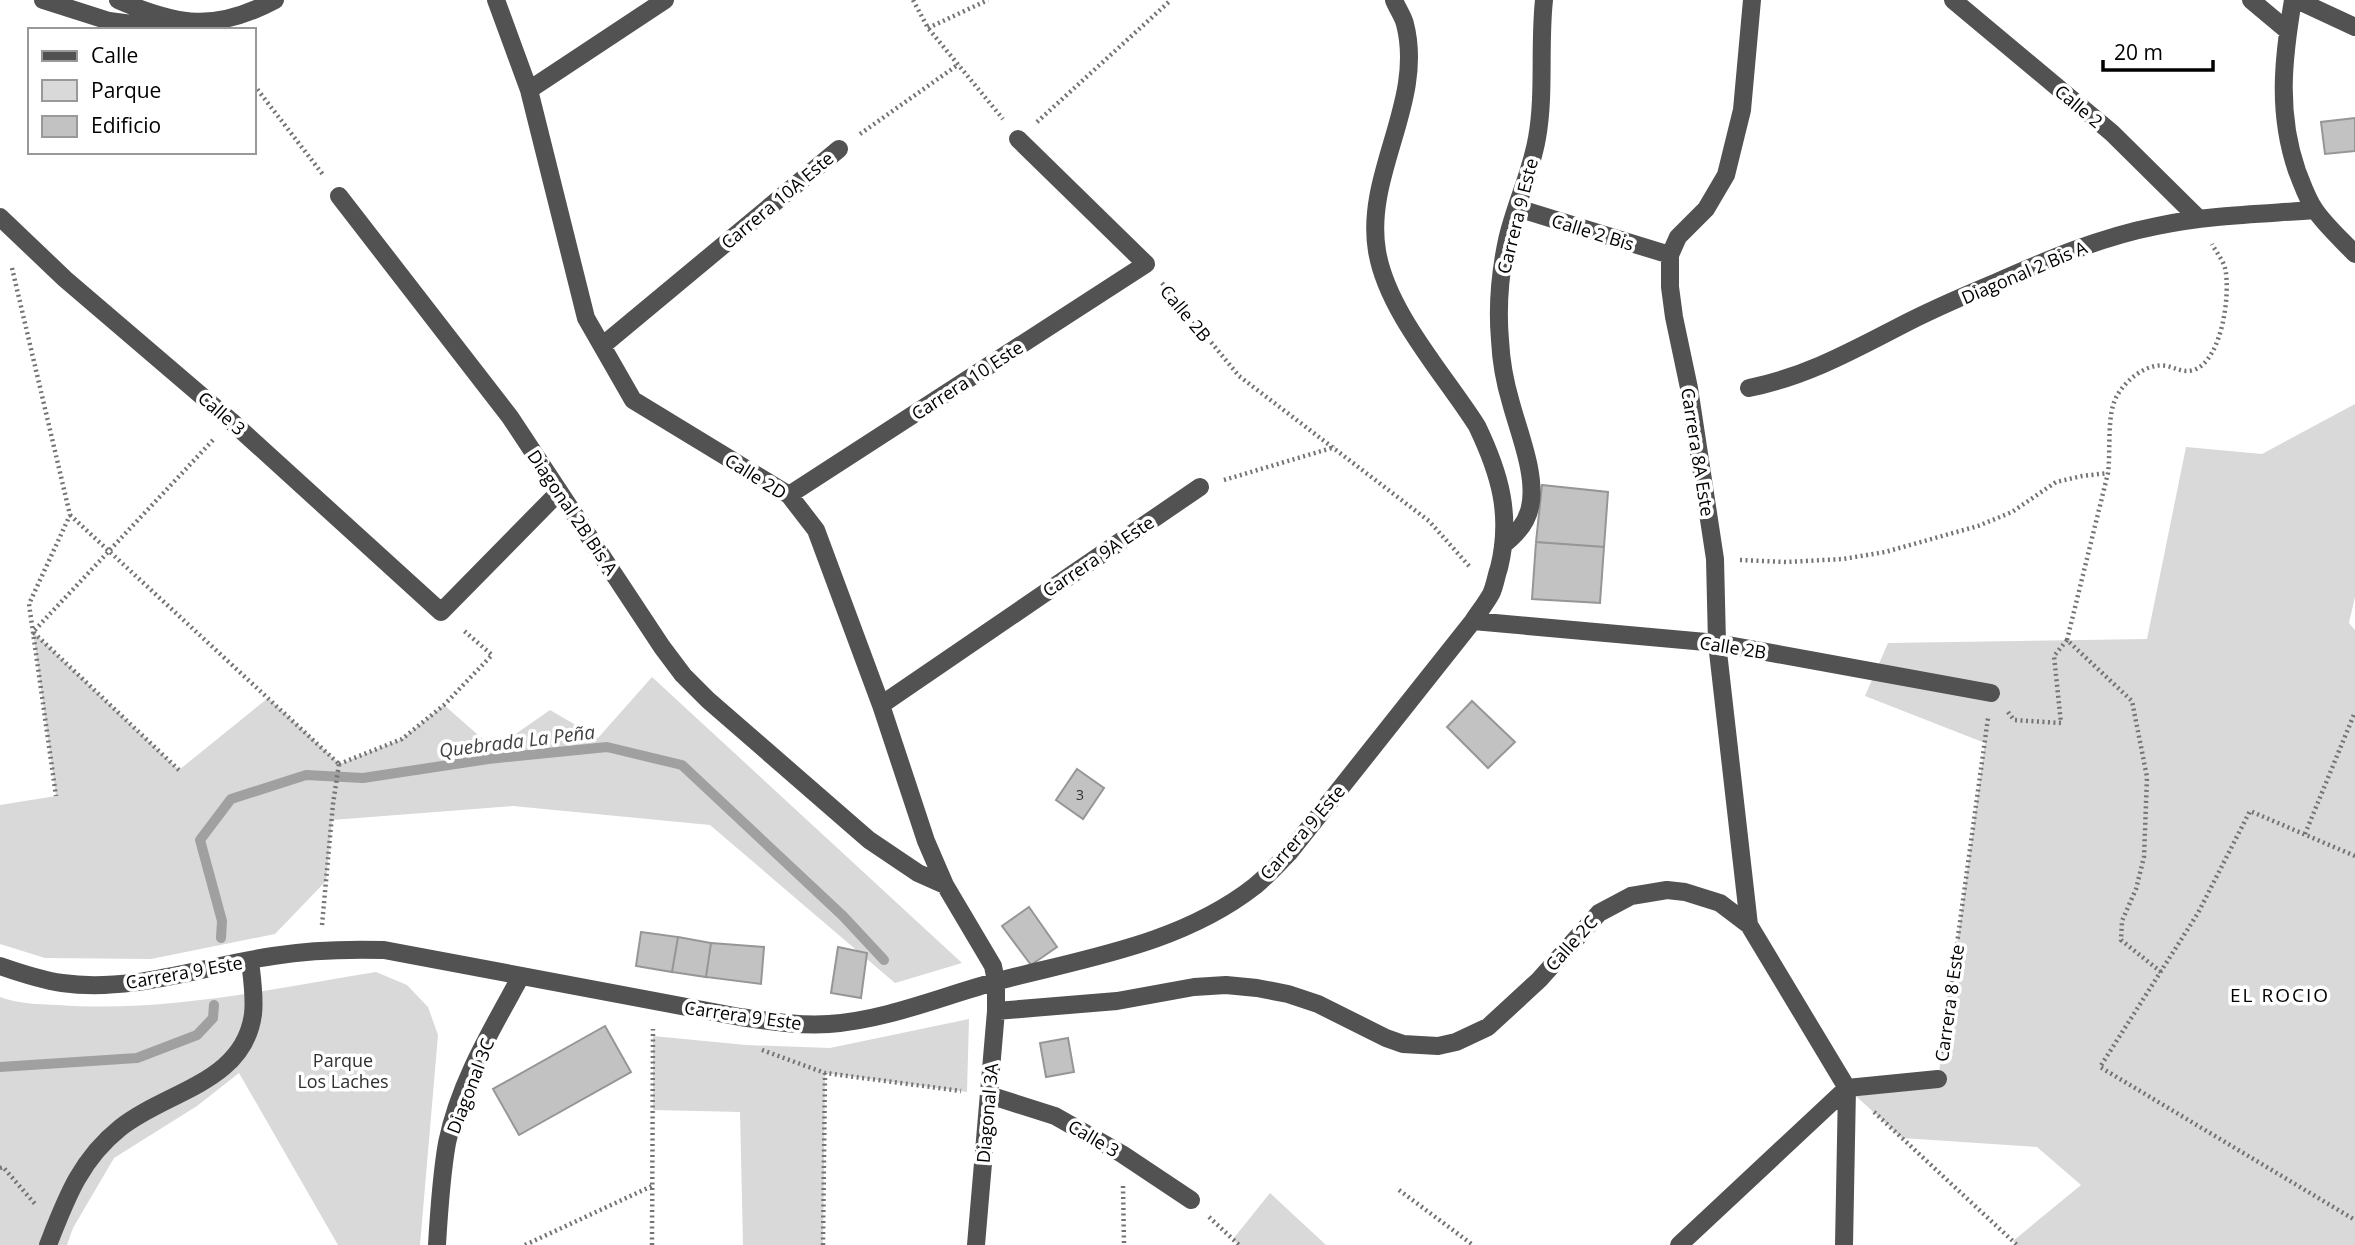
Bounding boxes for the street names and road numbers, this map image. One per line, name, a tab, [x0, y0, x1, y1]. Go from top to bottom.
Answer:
street label: Calle 2	[2050, 79, 2108, 133]
street label: Carrera 10A Este	[716, 146, 838, 254]
street label: Carrera 9 Este	[1491, 156, 1543, 276]
street label: Calle 2 Bis	[1549, 208, 1637, 256]
street label: Diagonal 2 Bis A	[1958, 234, 2091, 309]
street label: Calle 2B	[1155, 280, 1217, 346]
street label: Carrera 10 Este	[907, 335, 1027, 425]
street label: Calle 3	[193, 386, 251, 440]
street label: Carrera 8A Este	[1676, 386, 1720, 518]
street label: Diagonal 2B Bis A	[522, 445, 624, 580]
street label: Calle 2D	[721, 448, 791, 504]
street label: Carrera 9A Este	[1038, 510, 1158, 602]
street label: Calle 2B	[1698, 630, 1768, 664]
street label: Carrera 9 Este	[1254, 779, 1350, 885]
street label: Calle 2C	[1540, 910, 1602, 976]
street label: Carrera 8 Este	[1929, 943, 1969, 1063]
street label: Carrera 9 Este	[124, 950, 244, 994]
street label: Carrera 9 Este	[683, 995, 803, 1035]
street label: Diagonal 3C	[441, 1035, 499, 1137]
street label: Diagonal 3A	[971, 1061, 1003, 1164]
street label: Calle 3	[1064, 1114, 1124, 1162]

